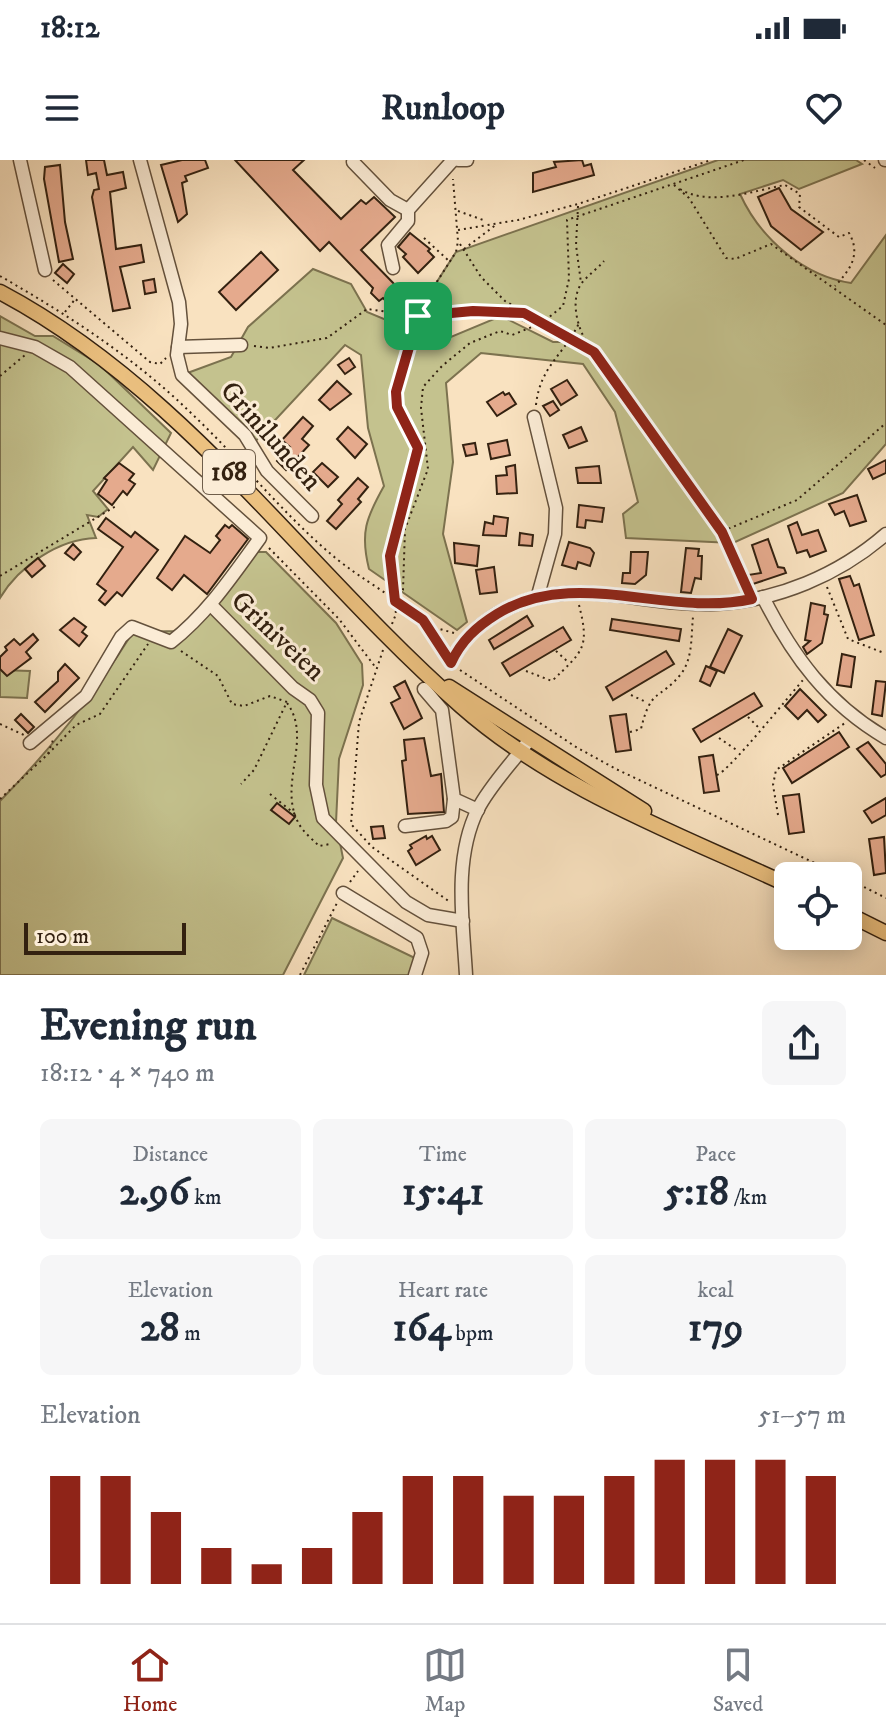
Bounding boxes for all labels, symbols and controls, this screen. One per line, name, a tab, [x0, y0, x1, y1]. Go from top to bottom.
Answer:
text: 18:12	[40, 10, 100, 47]
icon: menu	[40, 86, 84, 130]
text: Runloop	[381, 86, 505, 131]
icon: heart	[802, 86, 846, 130]
pin	[384, 282, 452, 350]
icon: arrive	[396, 294, 440, 338]
street label: Grinilunden	[213, 374, 330, 498]
road number: 168	[203, 450, 255, 494]
street label: Griniveien	[224, 584, 333, 689]
map controls	[774, 862, 862, 950]
button: locate	[774, 862, 862, 950]
scale bar	[24, 919, 186, 955]
text: 100 m	[36, 923, 89, 950]
text: Evening run	[40, 999, 257, 1054]
button: share	[762, 1001, 846, 1085]
text: 18:12 · 4 × 740 m	[40, 1057, 215, 1090]
text: Distance	[132, 1141, 208, 1168]
text: Time	[419, 1141, 467, 1168]
text: Pace	[695, 1141, 736, 1168]
text: 2.96	[119, 1168, 190, 1218]
text: 15:41	[402, 1168, 484, 1218]
text: 5:18	[664, 1168, 729, 1218]
text: km	[190, 1184, 222, 1211]
text: /km	[729, 1184, 767, 1211]
text: Elevation	[128, 1277, 213, 1304]
text: Heart rate	[398, 1277, 488, 1304]
text: kcal	[698, 1277, 734, 1304]
text: 28	[140, 1304, 180, 1354]
text: 164	[393, 1304, 451, 1354]
text: 179	[688, 1304, 744, 1354]
text: m	[180, 1320, 201, 1347]
text: bpm	[451, 1320, 493, 1347]
text: Elevation	[40, 1399, 141, 1432]
text: 51–57 m	[758, 1399, 846, 1432]
tab: Home	[123, 1643, 177, 1718]
tab: Map	[423, 1643, 467, 1718]
tab: Saved	[713, 1643, 763, 1718]

